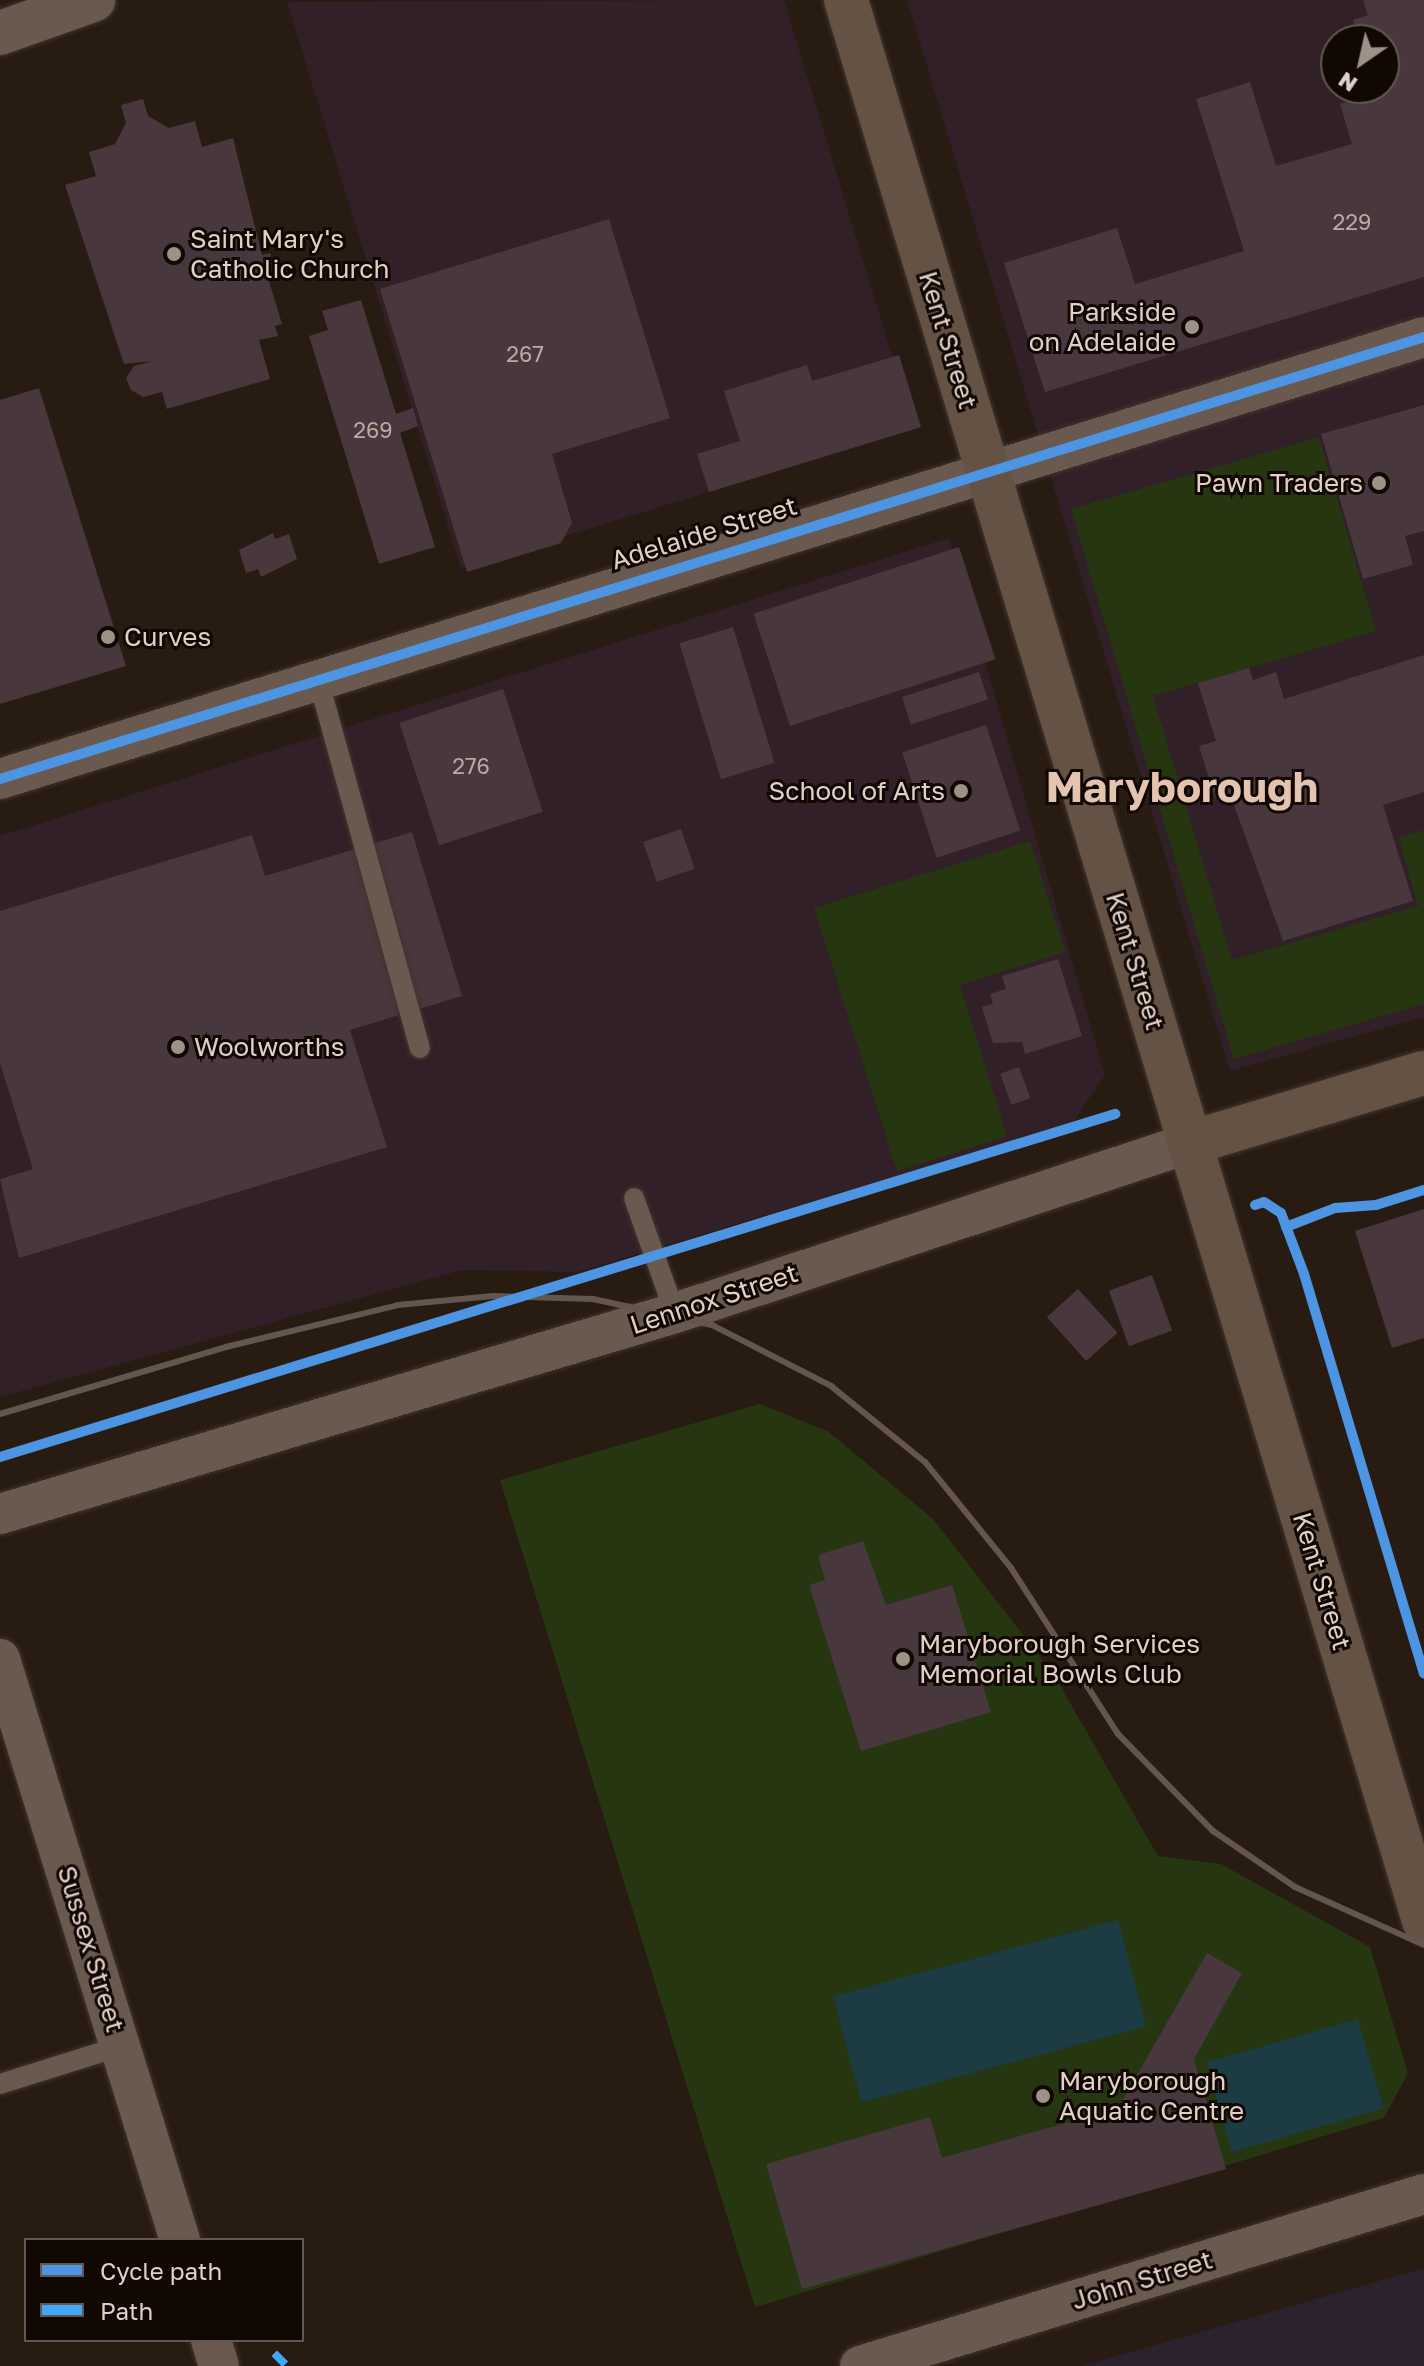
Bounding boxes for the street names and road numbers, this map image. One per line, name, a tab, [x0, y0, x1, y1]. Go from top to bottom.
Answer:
street label: Kent Street	[912, 267, 984, 413]
street label: Adelaide Street	[607, 490, 801, 576]
street label: Kent Street	[1099, 888, 1171, 1034]
street label: Lennox Street	[626, 1257, 802, 1341]
street label: Kent Street	[1286, 1508, 1358, 1654]
street label: Sussex Street	[51, 1862, 131, 2036]
street label: John Street	[1068, 2244, 1216, 2316]

